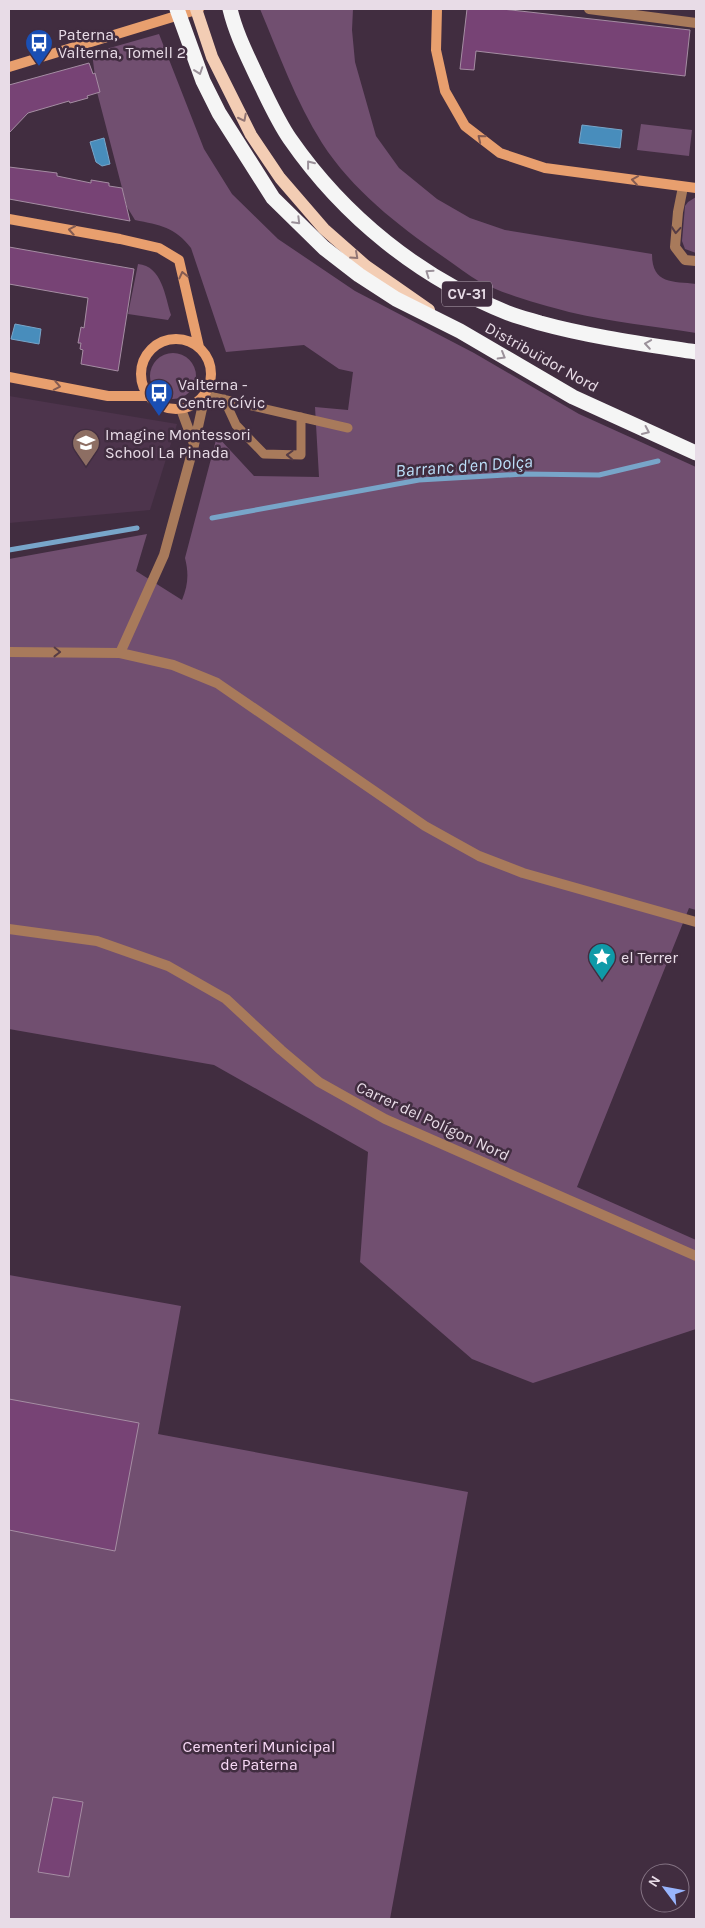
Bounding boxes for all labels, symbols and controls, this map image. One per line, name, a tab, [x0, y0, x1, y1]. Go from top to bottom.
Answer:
place label: Paterna, Valterna, Tomell 2	[58, 25, 186, 62]
bus stop icon: Paterna, Valterna, Tomell 2	[24, 28, 54, 67]
one-way arrow	[193, 67, 203, 75]
one-way arrow	[237, 112, 247, 121]
one-way arrow	[477, 135, 487, 144]
one-way arrow	[306, 161, 315, 170]
one-way arrow	[630, 176, 639, 186]
one-way arrow	[291, 215, 300, 224]
one-way arrow	[68, 226, 76, 236]
one-way arrow	[671, 227, 682, 235]
one-way arrow	[350, 251, 359, 260]
one-way arrow	[425, 270, 435, 279]
one-way arrow	[178, 271, 189, 280]
road number: CV-31	[442, 282, 492, 306]
street label: Distribuïdor Nord	[482, 318, 602, 396]
one-way arrow	[644, 340, 652, 350]
one-way arrow	[497, 349, 506, 359]
place label: Valterna - Centre Cívic	[178, 375, 265, 412]
bus stop icon: Valterna - Centre Cívic	[144, 378, 174, 417]
one-way arrow	[52, 380, 61, 391]
one-way arrow	[641, 424, 650, 435]
place label: Imagine Montessori School La Pinada	[105, 425, 251, 462]
school or university icon: Imagine Montessori School La Pinada	[71, 428, 101, 467]
one-way arrow	[285, 449, 293, 460]
water label: Barranc d'en Dolça	[394, 450, 534, 482]
one-way arrow	[54, 647, 62, 657]
place icon: el Terrer	[587, 942, 617, 981]
place label: el Terrer	[621, 948, 678, 967]
street label: Carrer del Polígon Nord	[353, 1077, 513, 1165]
park label: Cementeri Municipal de Paterna	[183, 1737, 335, 1774]
north arrow	[640, 1863, 690, 1913]
text: N	[645, 1873, 664, 1890]

